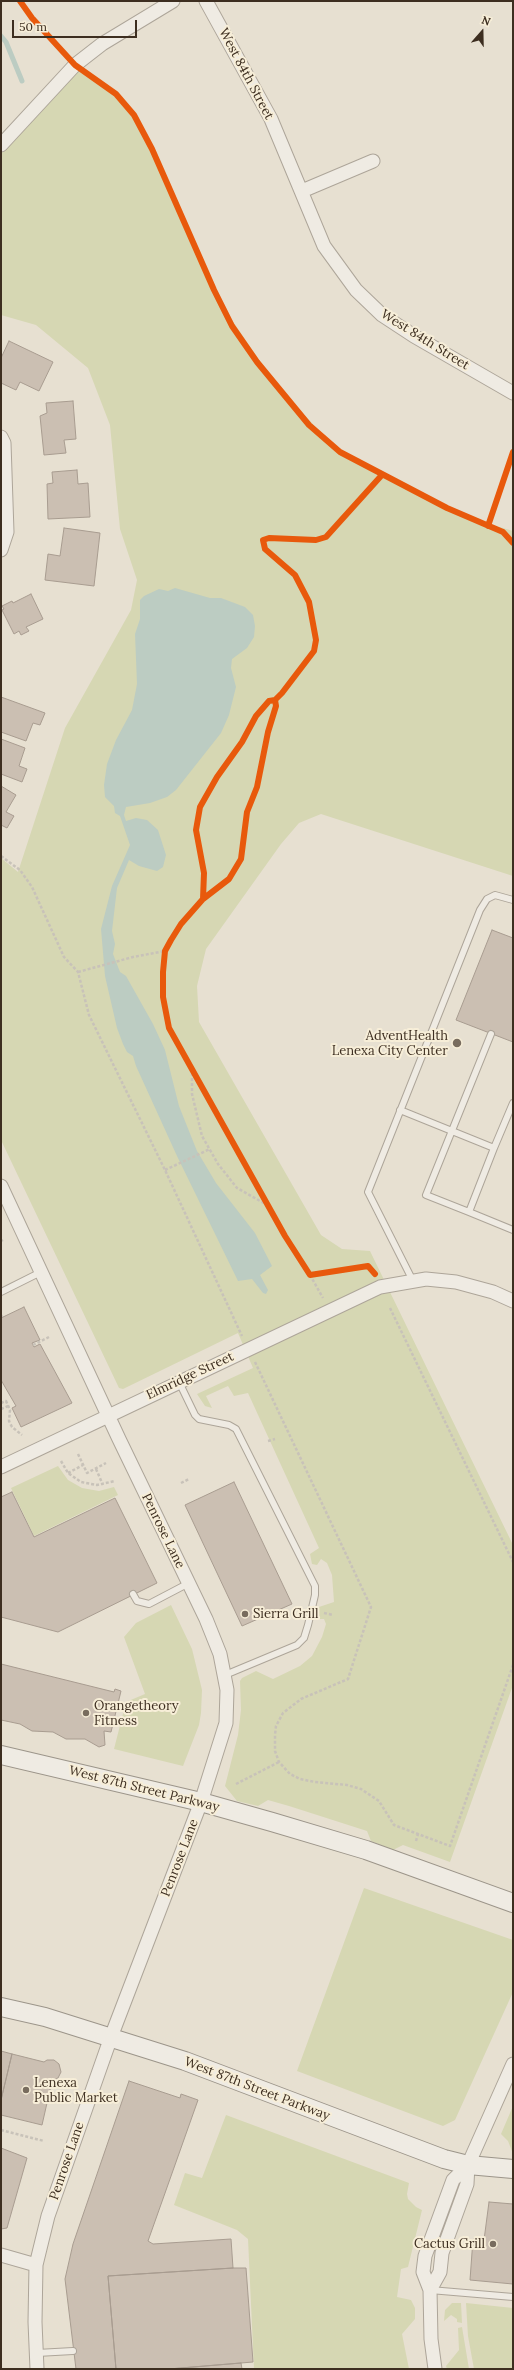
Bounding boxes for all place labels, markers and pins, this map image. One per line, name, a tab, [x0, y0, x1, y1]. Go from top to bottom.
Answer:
place label: AdventHealth Lenexa City Center	[332, 1028, 448, 1059]
marker: AdventHealth Lenexa City Center	[451, 1037, 463, 1049]
place label: Sierra Grill	[253, 1606, 319, 1622]
marker: Sierra Grill	[240, 1609, 250, 1619]
place label: Orangetheory Fitness	[94, 1698, 179, 1729]
marker: Orangetheory Fitness	[81, 1708, 91, 1718]
place label: Lenexa Public Market	[34, 2075, 118, 2106]
marker: Lenexa Public Market	[21, 2085, 31, 2095]
place label: Cactus Grill	[414, 2236, 485, 2252]
marker: Cactus Grill	[488, 2239, 498, 2249]

